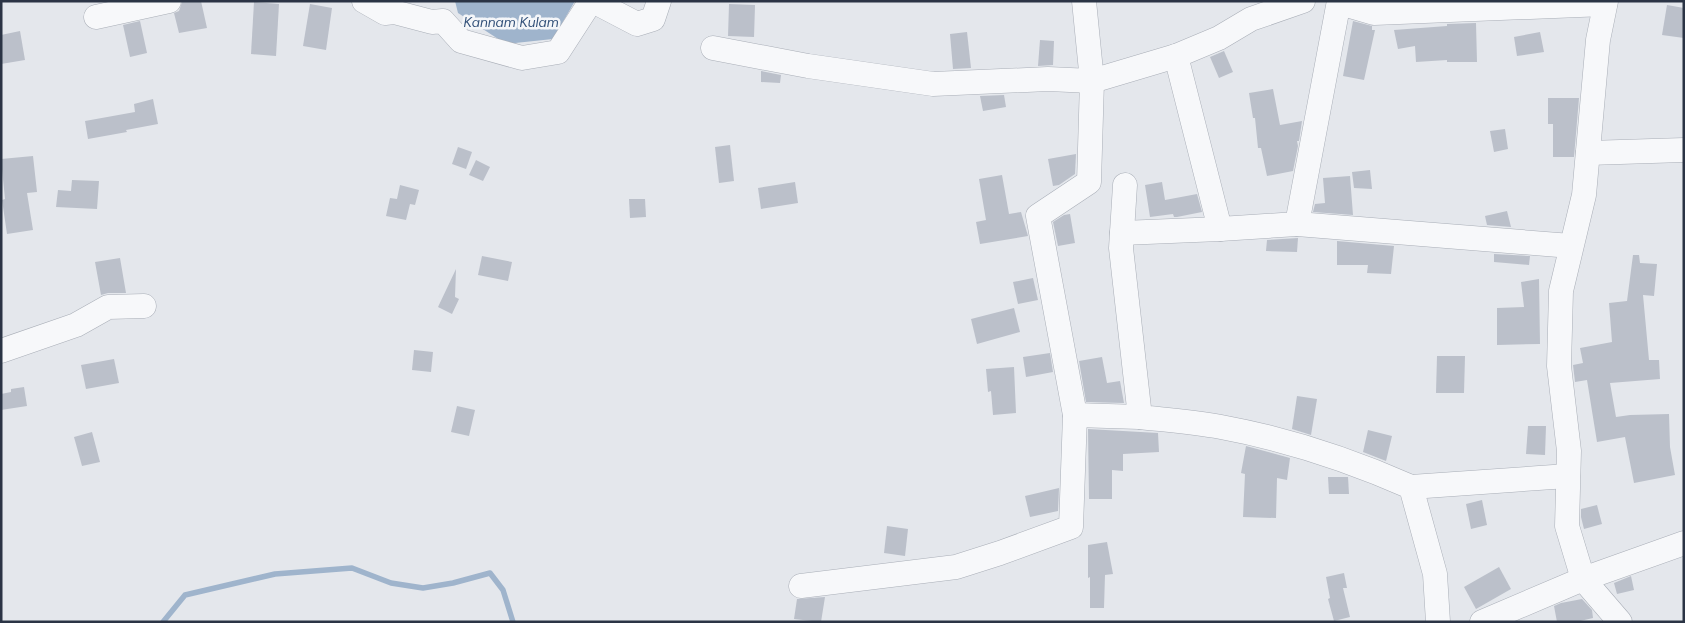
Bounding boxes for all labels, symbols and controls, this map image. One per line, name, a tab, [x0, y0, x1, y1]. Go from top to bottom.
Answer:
water label: Kannam Kulam	[463, 14, 559, 31]

